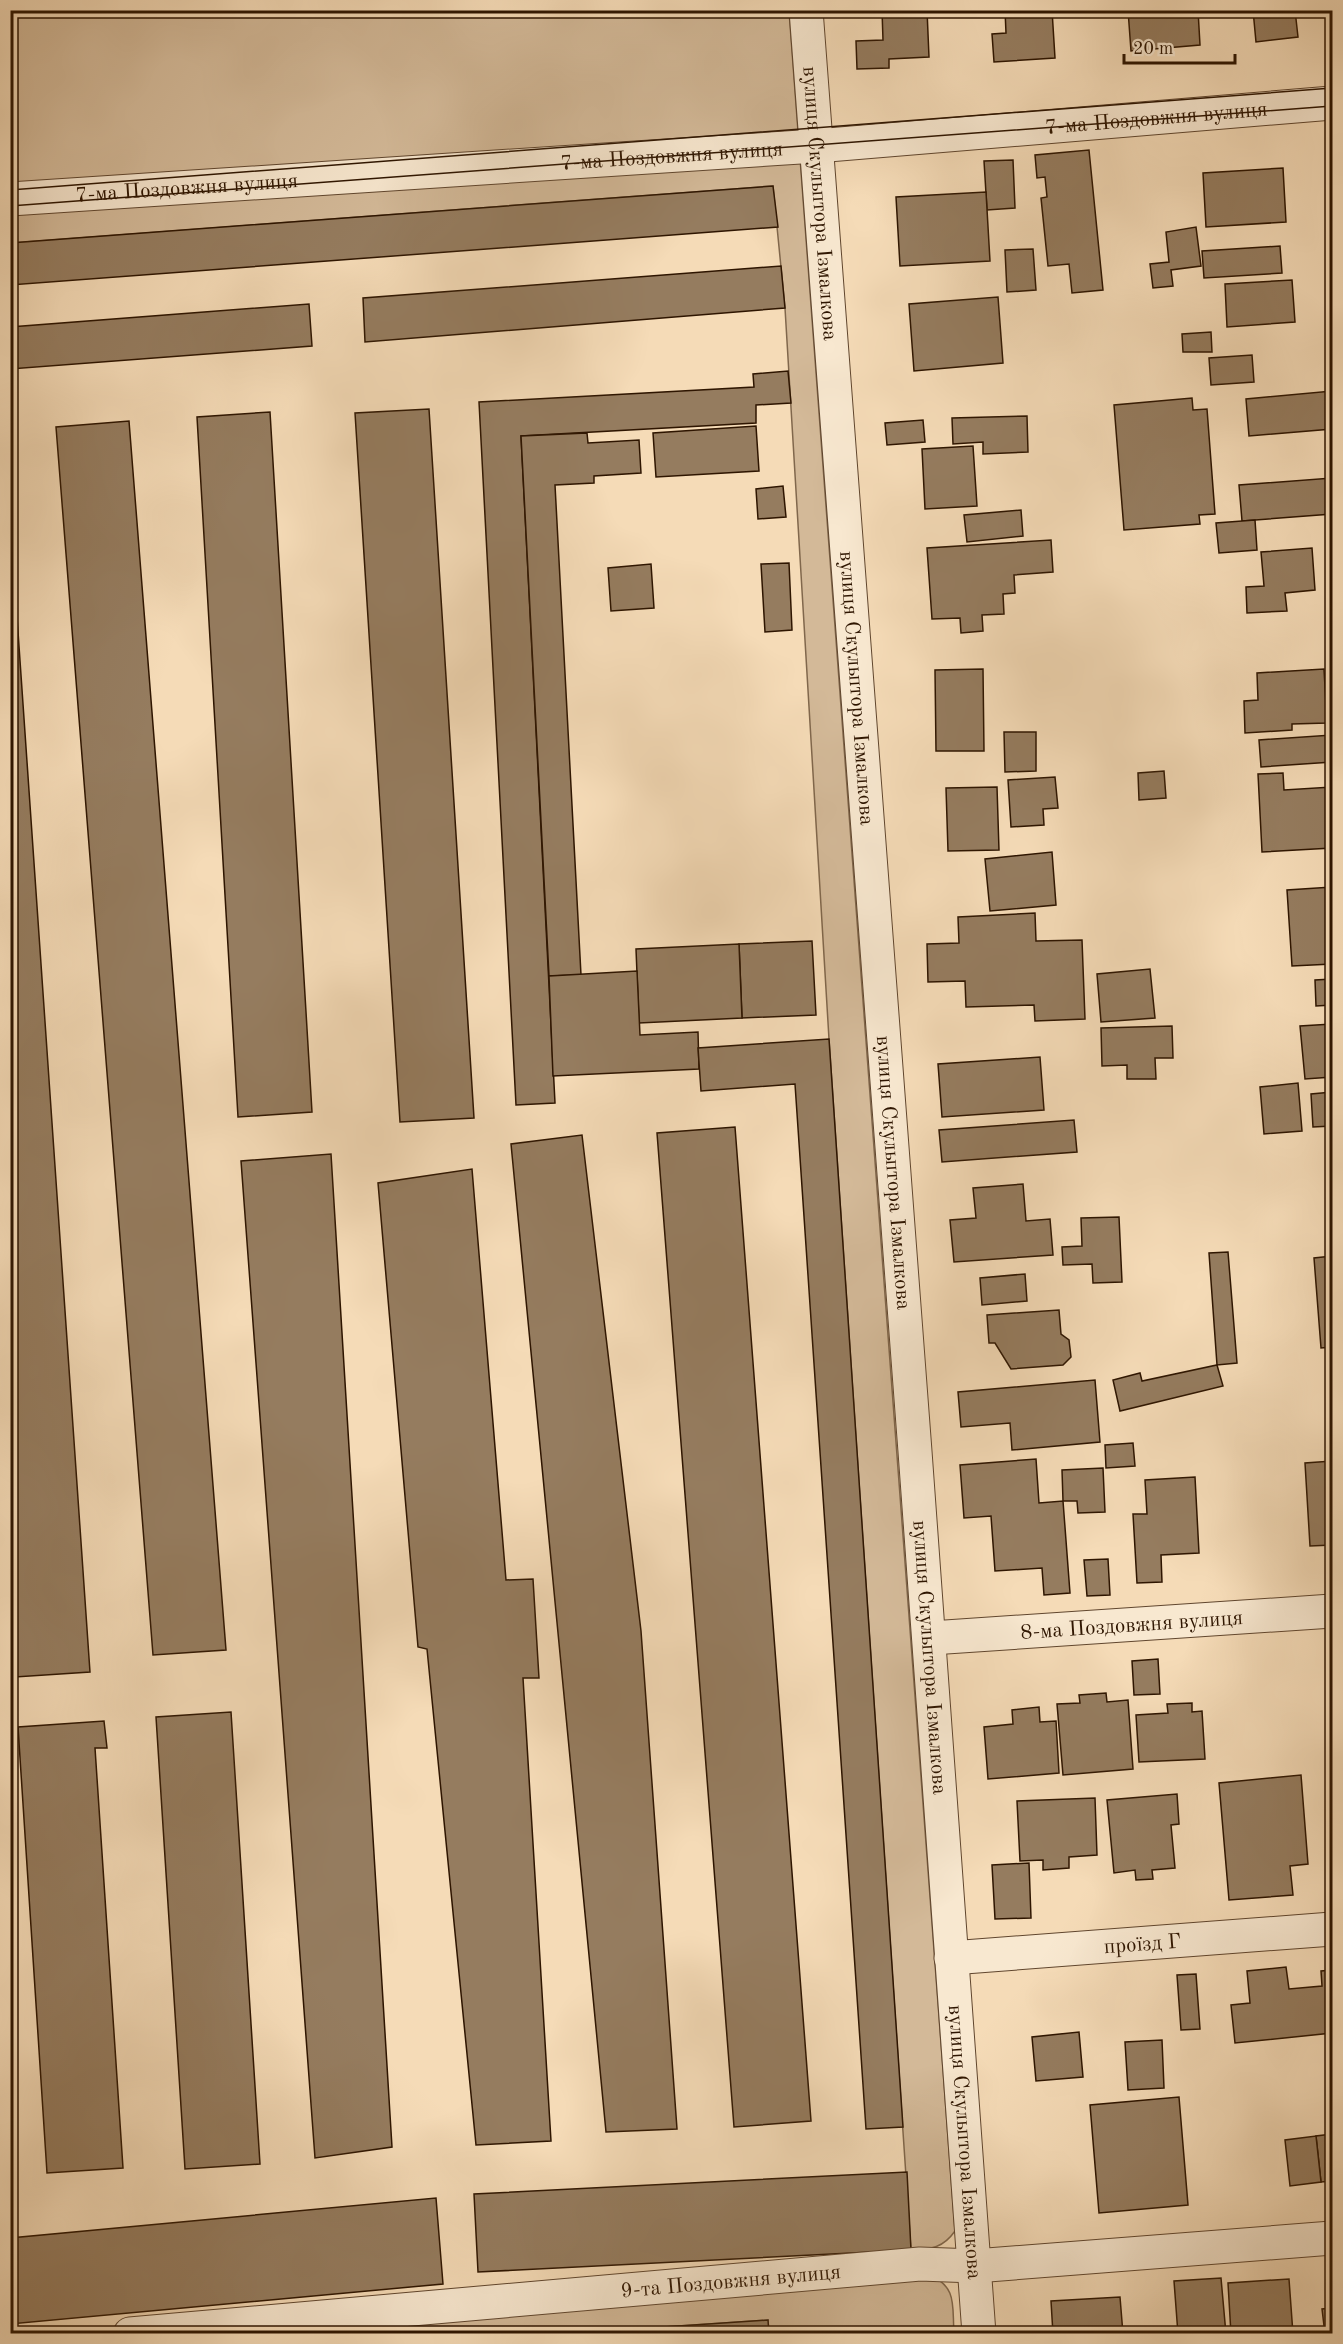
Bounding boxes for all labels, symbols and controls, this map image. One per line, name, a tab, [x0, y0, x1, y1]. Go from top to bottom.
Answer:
scale bar	[1124, 27, 1235, 65]
text: 20 m	[1133, 40, 1173, 58]
street label: вулиця Скульптора Ізмалкова	[798, 66, 840, 342]
street label: 7-ма Поздовжня вулиця	[1044, 99, 1268, 139]
street label: 7-ма Поздовжня вулиця	[560, 139, 784, 175]
street label: 7-ма Поздовжня вулиця	[75, 171, 299, 207]
street label: вулиця Скульптора Ізмалкова	[835, 550, 877, 826]
street label: вулиця Скульптора Ізмалкова	[872, 1035, 913, 1311]
street label: вулиця Скульптора Ізмалкова	[908, 1519, 949, 1795]
street label: 8-ма Поздовжня вулиця	[1020, 1608, 1244, 1644]
street label: проїзд Г	[1103, 1932, 1182, 1958]
street label: вулиця Скульптора Ізмалкова	[944, 2004, 984, 2280]
street label: 9-та Поздовжня вулиця	[620, 2262, 842, 2302]

